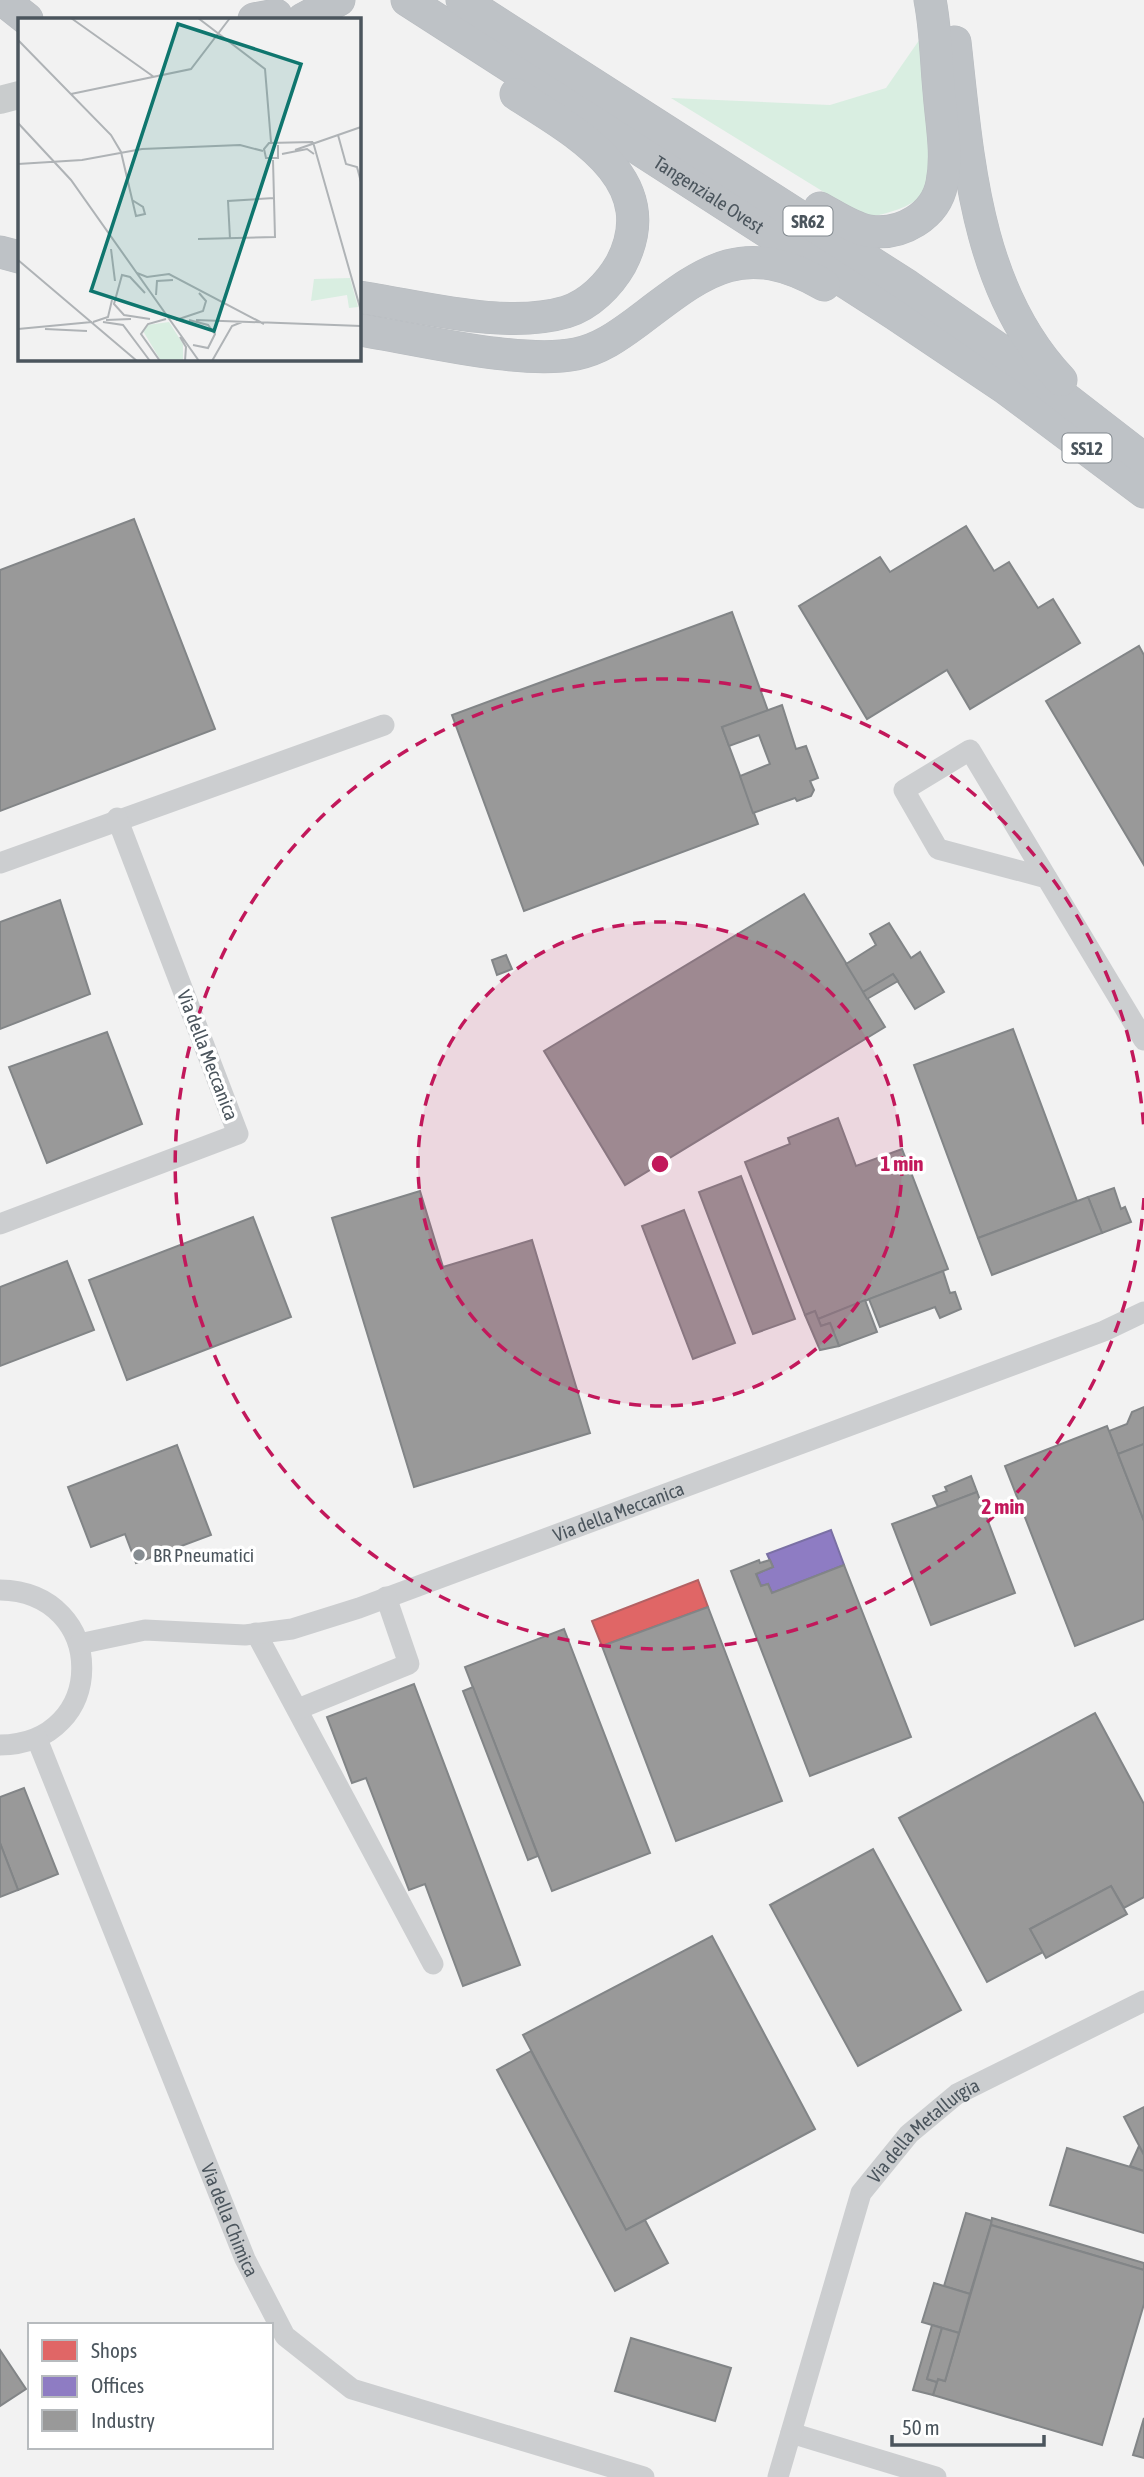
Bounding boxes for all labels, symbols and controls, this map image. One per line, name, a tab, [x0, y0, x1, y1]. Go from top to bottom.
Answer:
inset map	[18, 18, 360, 360]
street label: Tangenziale Ovest	[650, 151, 768, 238]
road number: SR62	[784, 206, 832, 236]
road number: SS12	[1062, 434, 1112, 462]
street label: Via della Meccanica	[173, 987, 243, 1123]
text: 1 min	[881, 1151, 923, 1175]
centre of rings	[648, 1152, 672, 1176]
street label: Via della Meccanica	[550, 1477, 687, 1546]
text: 2 min	[982, 1494, 1024, 1518]
place label: BR Pneumatici	[153, 1544, 254, 1566]
marker: BR Pneumatici	[131, 1547, 147, 1563]
street label: Via della Metallurgia	[863, 2074, 983, 2187]
street label: Via della Chimica	[197, 2160, 263, 2280]
legend	[28, 2323, 273, 2449]
text: Shops	[91, 2338, 137, 2362]
text: Offices	[91, 2373, 144, 2397]
scale bar	[892, 2404, 1044, 2448]
text: Industry	[91, 2408, 155, 2432]
text: 50 m	[902, 2415, 940, 2439]

